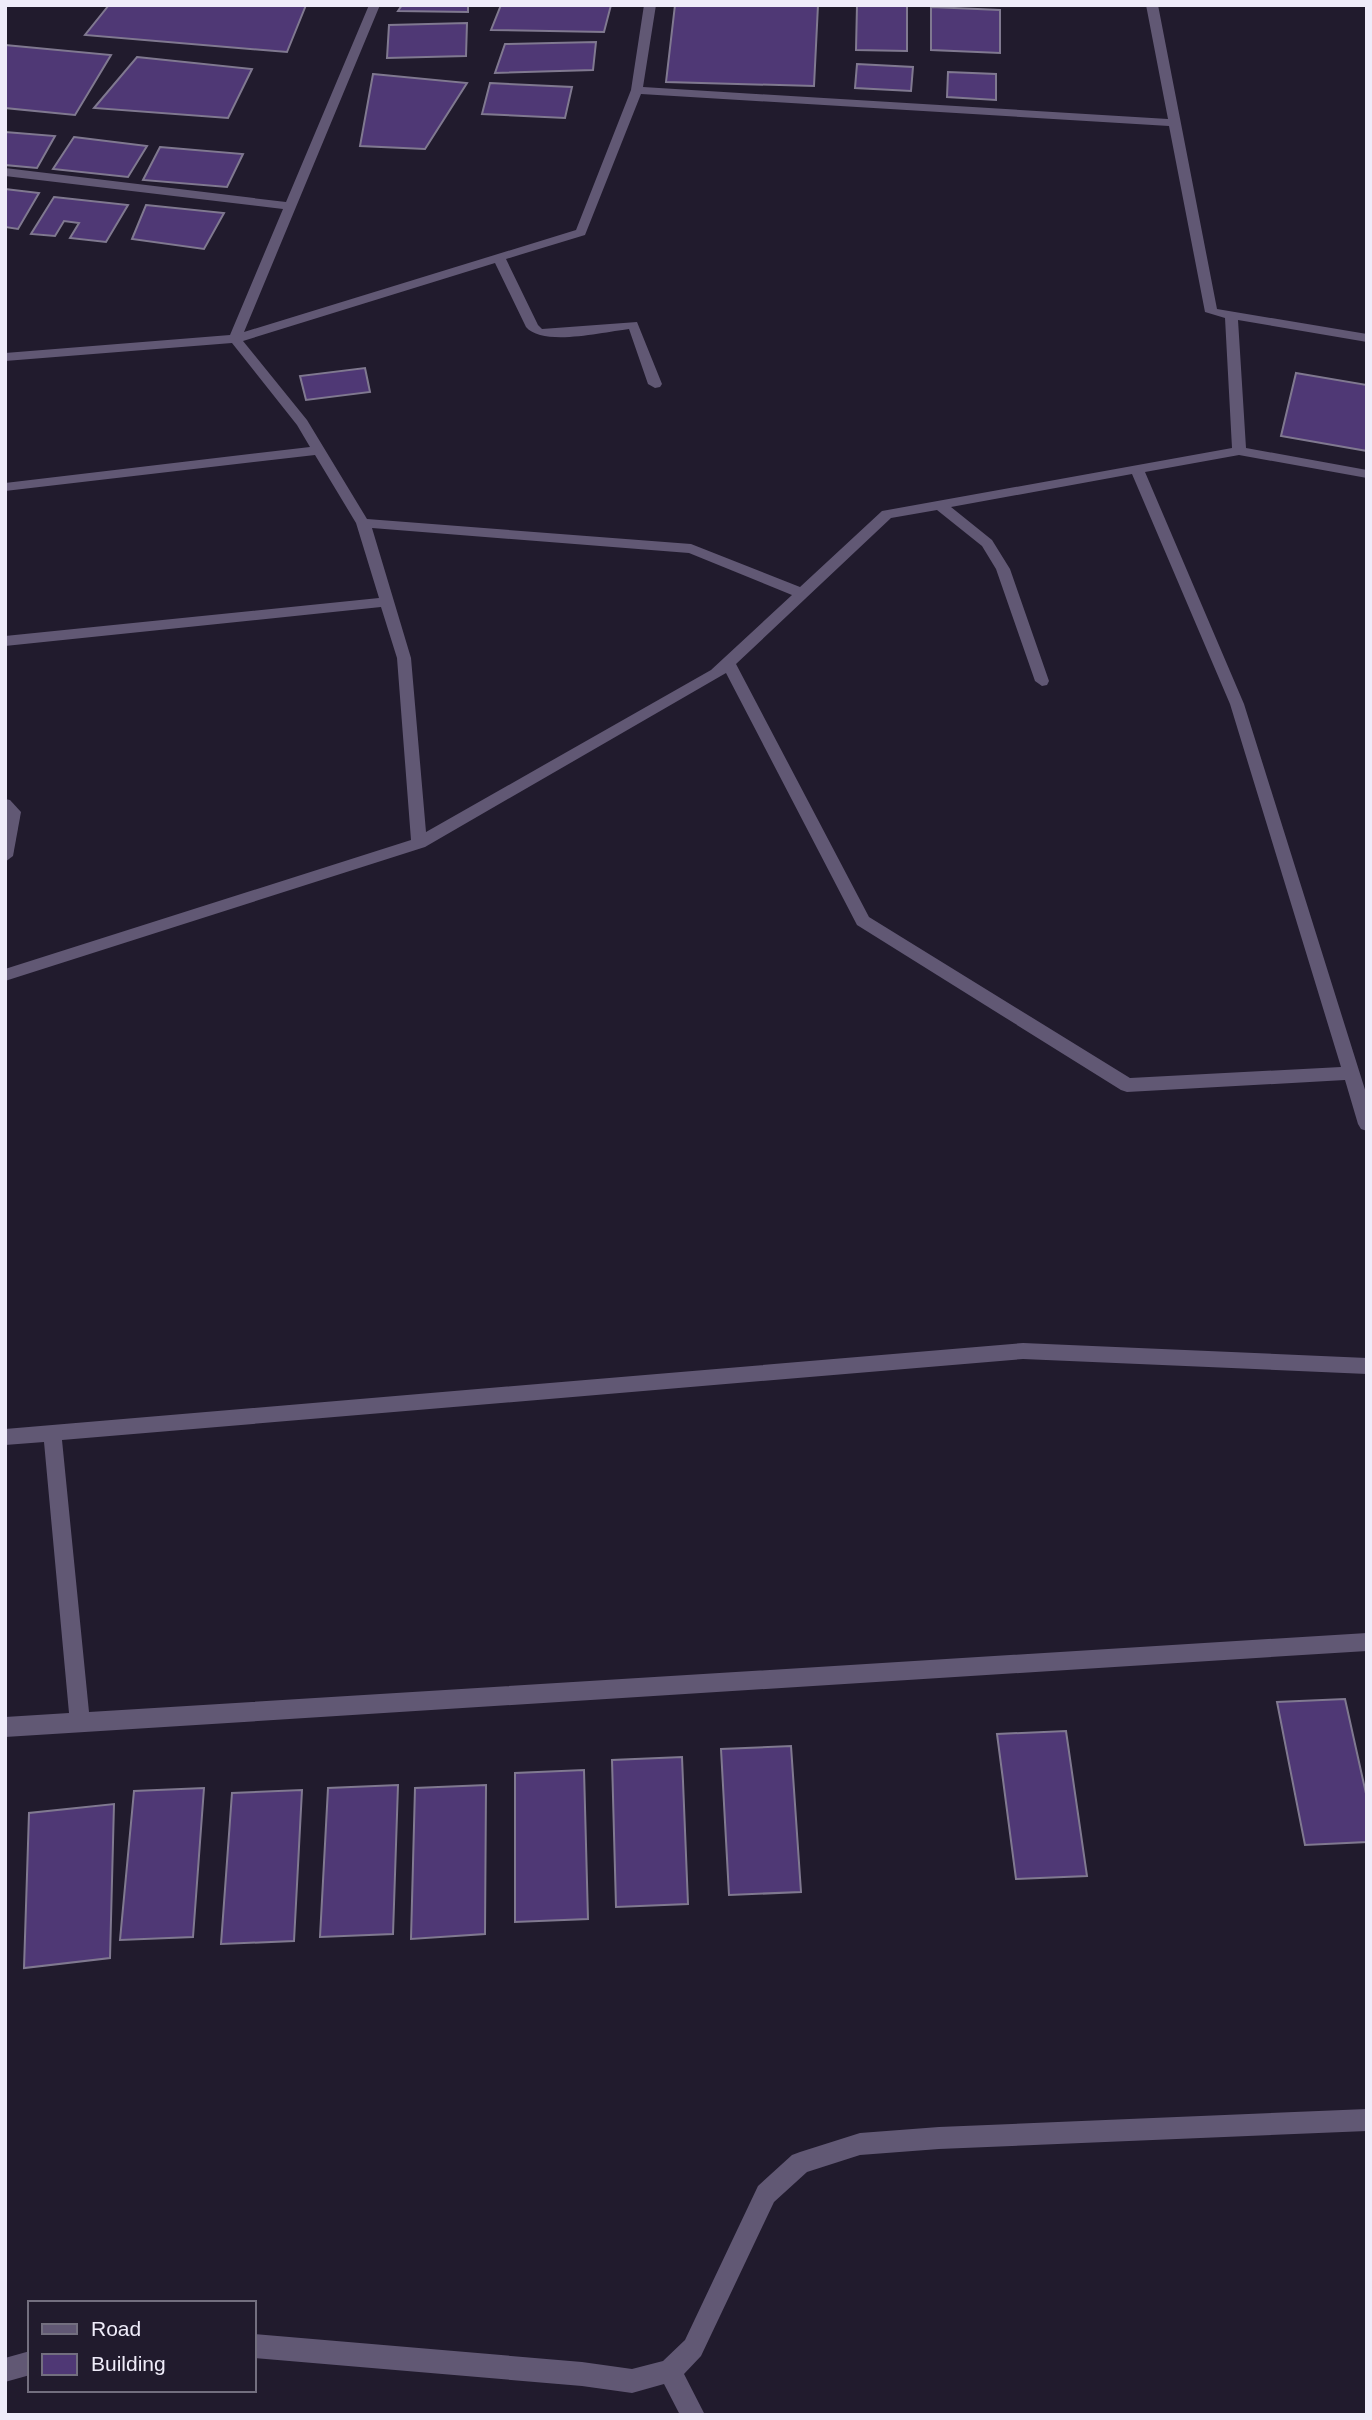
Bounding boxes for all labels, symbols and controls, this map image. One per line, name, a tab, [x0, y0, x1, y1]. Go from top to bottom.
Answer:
legend	[28, 2301, 256, 2392]
text: Road	[91, 2317, 141, 2340]
text: Building	[91, 2352, 166, 2375]

